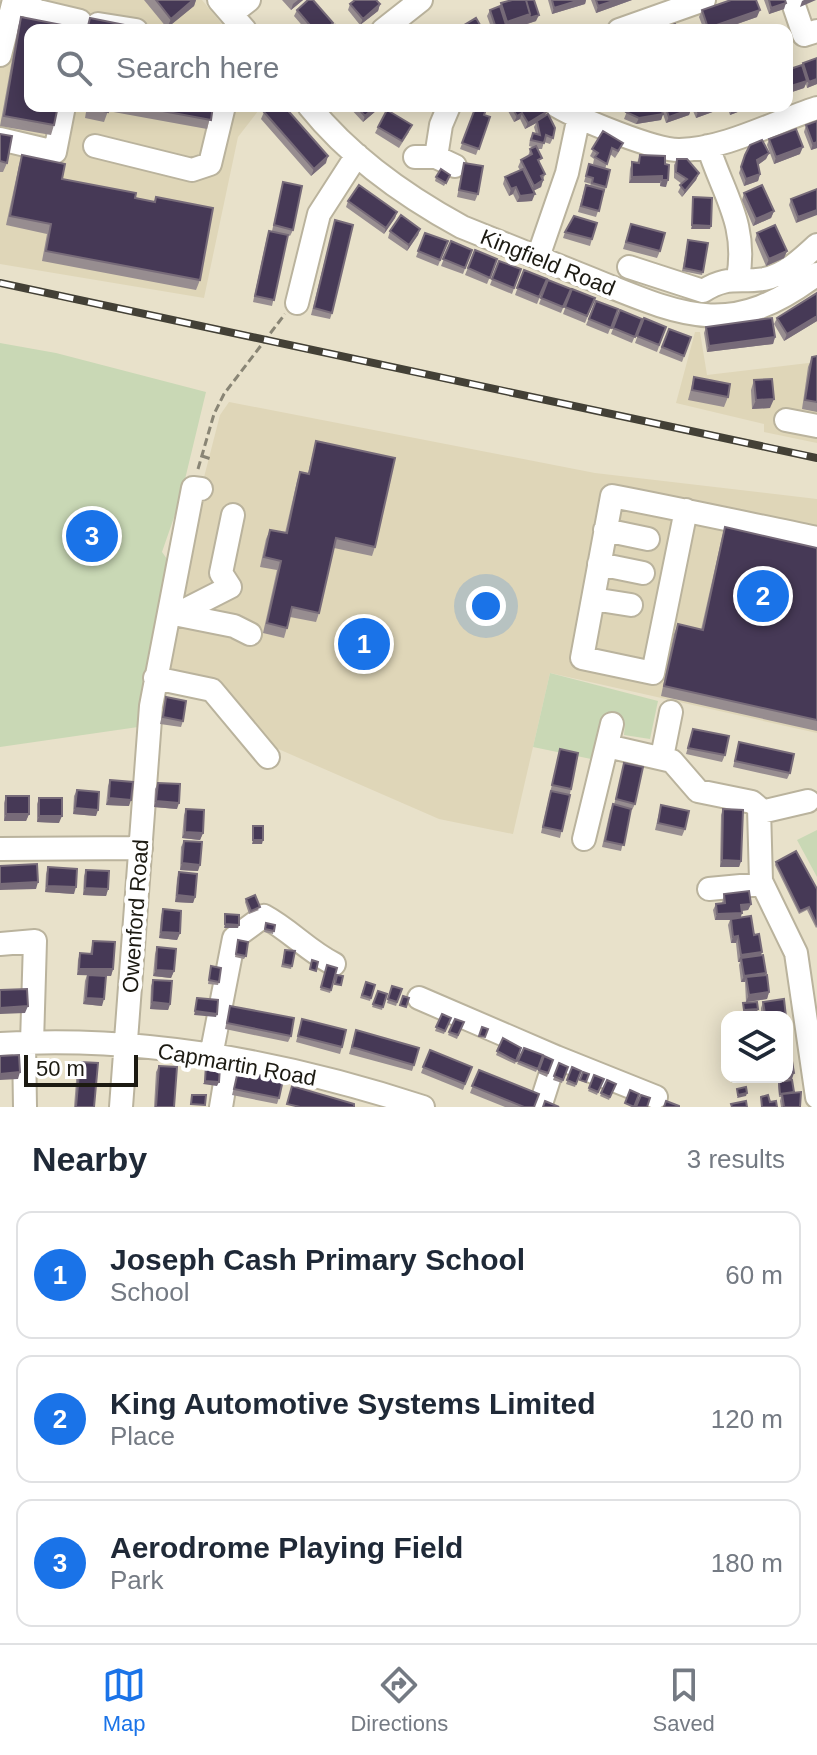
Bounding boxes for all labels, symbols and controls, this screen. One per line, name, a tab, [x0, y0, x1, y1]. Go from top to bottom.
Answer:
search box	[24, 24, 793, 112]
icon: search	[52, 46, 96, 90]
text: Search here	[116, 51, 279, 84]
street label: Kingfield Road	[477, 224, 619, 301]
pin: 3	[66, 506, 118, 566]
pin: 2	[737, 566, 789, 626]
your location	[466, 586, 506, 626]
pin: 1	[338, 614, 390, 674]
street label: Owenford Road	[118, 838, 153, 994]
map controls	[721, 1011, 793, 1083]
button: layers	[721, 1011, 793, 1083]
street label: Capmartin Road	[156, 1038, 318, 1091]
scale bar	[24, 1051, 138, 1087]
text: 50 m	[36, 1056, 85, 1081]
text: Nearby	[32, 1140, 147, 1178]
text: 3 results	[687, 1144, 785, 1174]
text: Joseph Cash Primary School	[110, 1243, 525, 1276]
text: 1	[53, 1260, 67, 1290]
text: 60 m	[725, 1260, 783, 1290]
text: School	[110, 1277, 190, 1307]
text: King Automotive Systems Limited	[110, 1387, 596, 1420]
text: 2	[53, 1404, 67, 1434]
text: 120 m	[711, 1404, 783, 1434]
text: Place	[110, 1421, 175, 1451]
text: Aerodrome Playing Field	[110, 1531, 463, 1564]
text: 3	[53, 1548, 67, 1578]
text: 180 m	[711, 1548, 783, 1578]
text: Park	[110, 1565, 163, 1595]
tab: Map	[102, 1663, 146, 1737]
tab: Directions	[350, 1663, 448, 1737]
tab: Saved	[652, 1663, 715, 1737]

